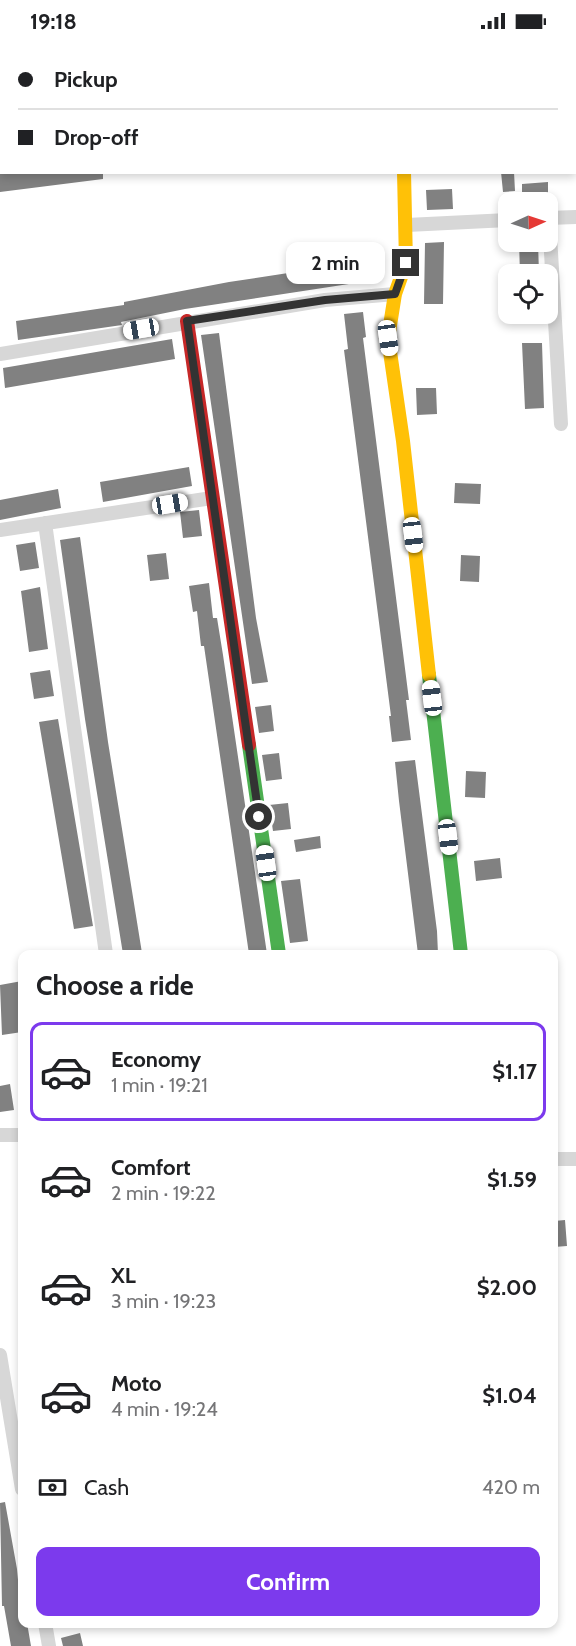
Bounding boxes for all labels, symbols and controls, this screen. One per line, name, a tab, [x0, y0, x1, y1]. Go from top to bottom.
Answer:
text: 19:18	[30, 8, 77, 35]
text: Pickup	[54, 66, 118, 93]
text: Drop-off	[54, 124, 138, 151]
north arrow	[498, 192, 558, 252]
map controls	[498, 192, 558, 324]
callout: 2 min	[286, 242, 385, 284]
route end	[392, 249, 419, 276]
text: 2 min	[311, 251, 360, 275]
button: locate	[498, 264, 558, 324]
car	[122, 317, 160, 341]
car	[377, 319, 399, 357]
car	[151, 492, 189, 516]
car	[402, 516, 424, 554]
car	[421, 679, 443, 717]
route start	[245, 803, 272, 830]
car	[437, 818, 459, 856]
car	[255, 844, 277, 882]
text: Choose a ride	[36, 969, 194, 1002]
icon: car	[39, 1045, 93, 1099]
text: Economy	[111, 1046, 201, 1073]
text: $1.17	[492, 1058, 537, 1085]
text: 1 min · 19:21	[111, 1073, 208, 1097]
icon: car	[39, 1153, 93, 1207]
text: Comfort	[111, 1154, 190, 1181]
text: $1.59	[487, 1166, 537, 1193]
text: 2 min · 19:22	[111, 1181, 216, 1205]
icon: car	[39, 1261, 93, 1315]
text: XL	[111, 1262, 136, 1289]
text: $2.00	[477, 1274, 537, 1301]
text: 3 min · 19:23	[111, 1289, 216, 1313]
icon: car	[39, 1369, 93, 1423]
text: Moto	[111, 1370, 162, 1397]
text: $1.04	[482, 1382, 537, 1409]
text: 4 min · 19:24	[111, 1397, 218, 1421]
icon: cash	[36, 1471, 69, 1504]
text: Cash	[84, 1474, 129, 1501]
text: 420 m	[482, 1475, 540, 1499]
button: Confirm	[36, 1547, 540, 1616]

